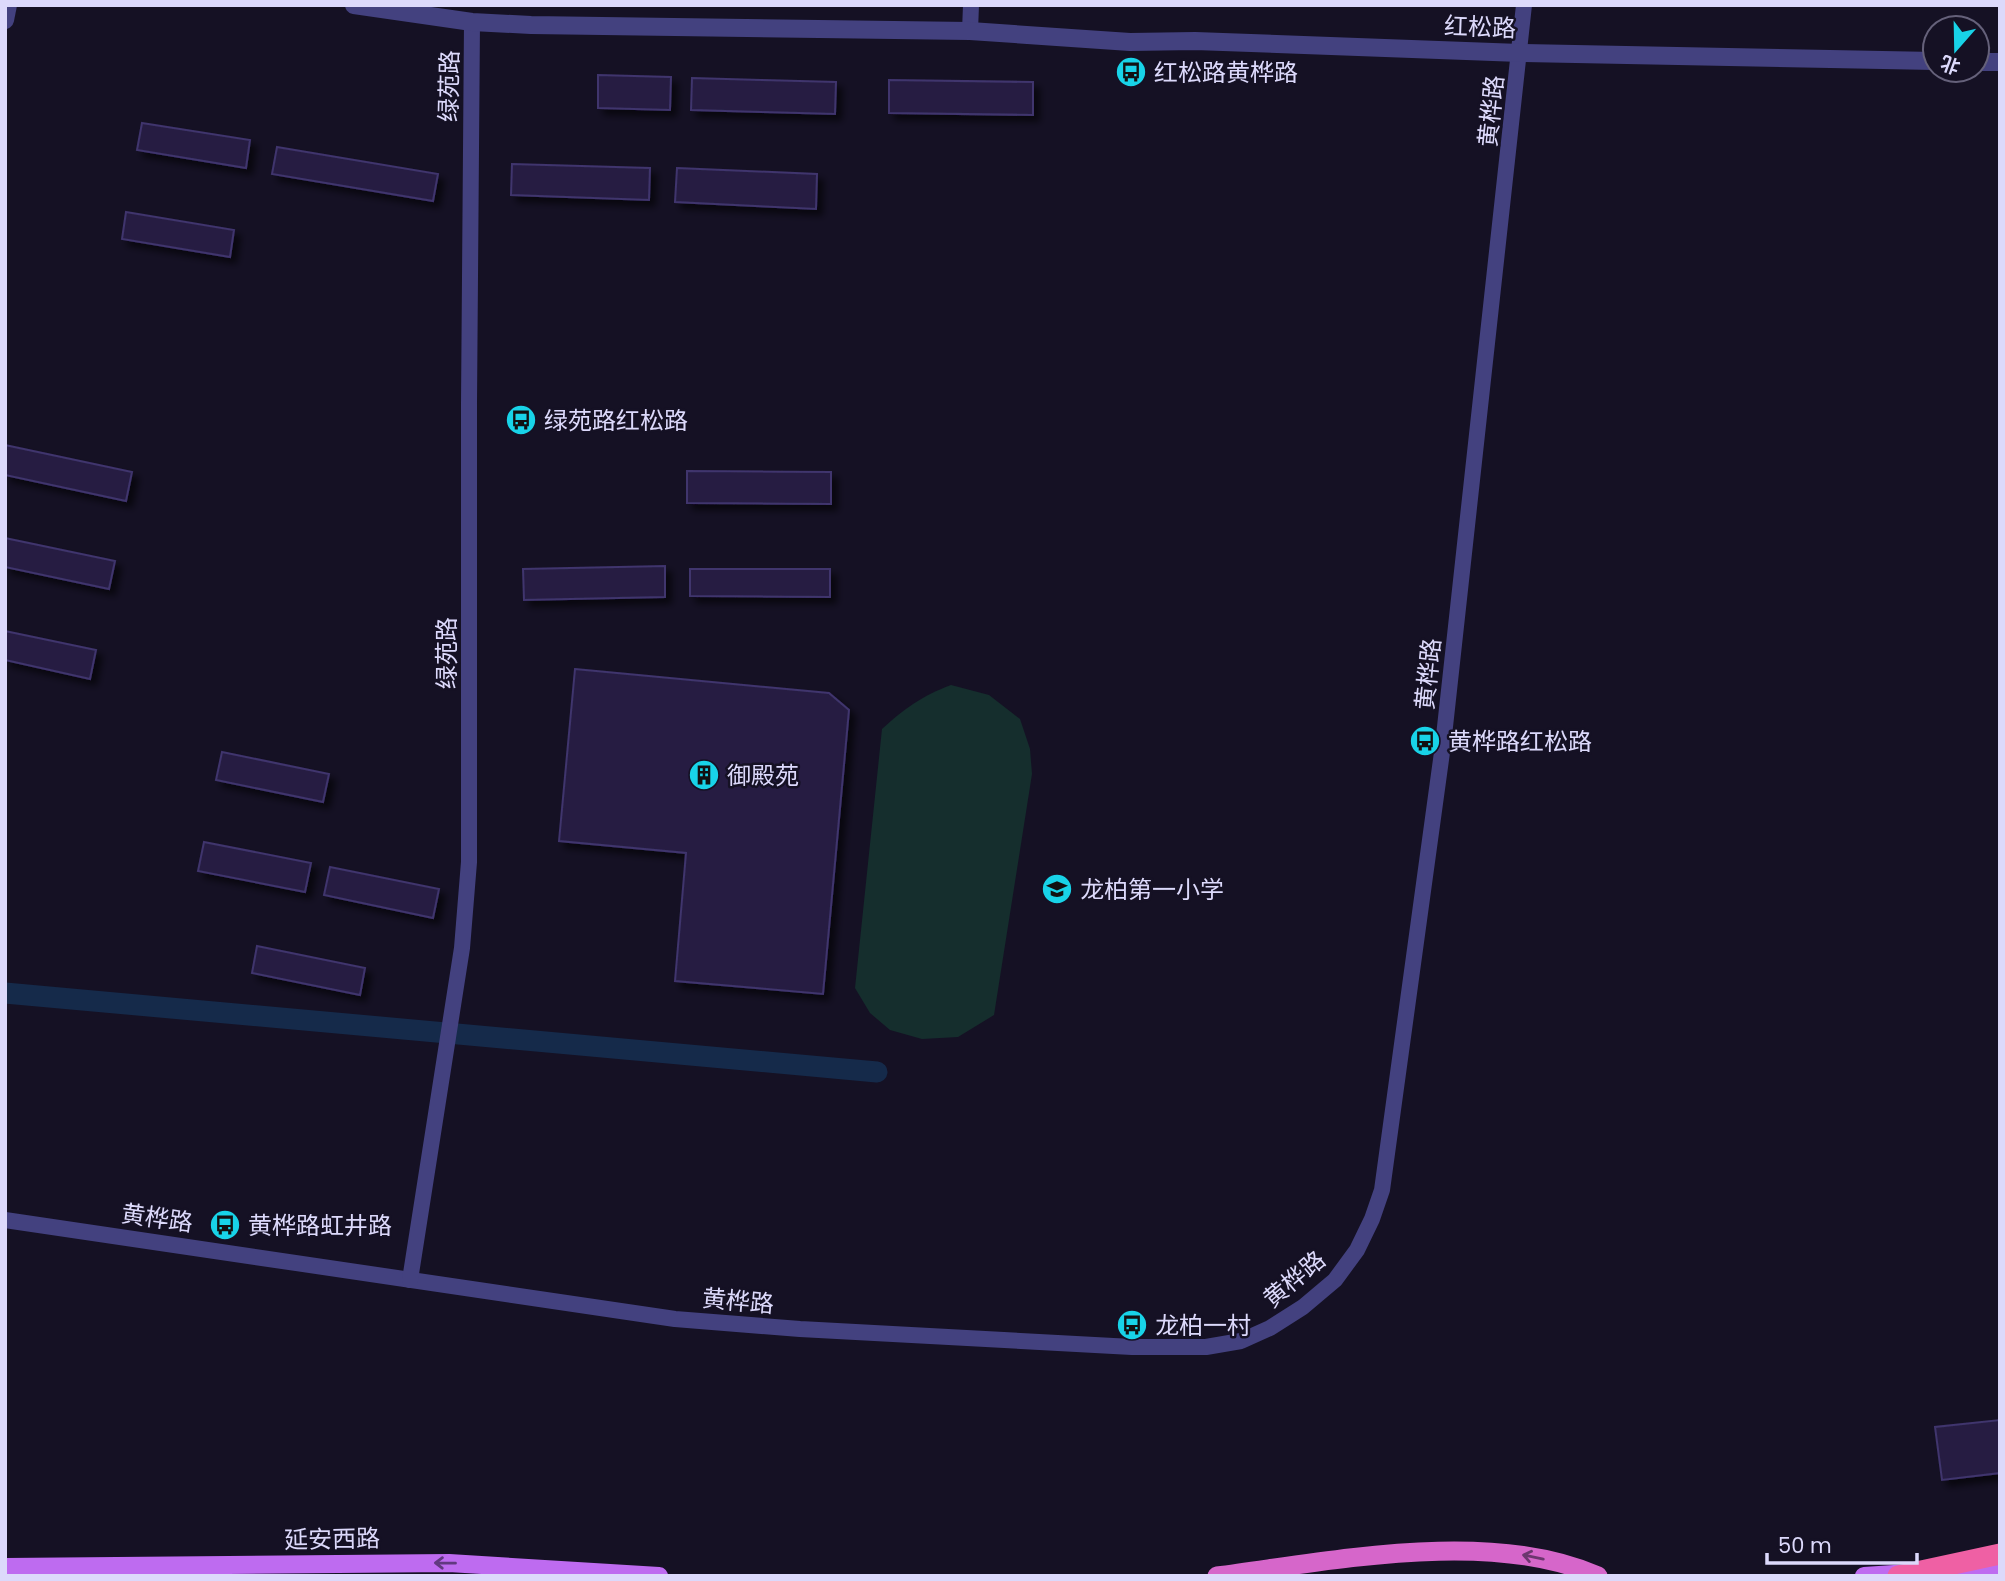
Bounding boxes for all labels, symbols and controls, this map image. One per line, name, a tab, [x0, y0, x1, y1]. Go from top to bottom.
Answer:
street label: 红松路	[1443, 9, 1517, 45]
north arrow	[1921, 14, 1991, 84]
text: 北	[1937, 49, 1964, 80]
street label: 绿苑路	[432, 50, 466, 122]
bus stop icon: 红松路黄桦路	[1114, 55, 1148, 89]
place label: 红松路黄桦路	[1154, 56, 1298, 89]
street label: 黄桦路	[1471, 73, 1511, 149]
bus stop icon: 绿苑路红松路	[504, 403, 538, 437]
place label: 绿苑路红松路	[544, 404, 688, 437]
street label: 绿苑路	[430, 617, 463, 689]
street label: 黄桦路	[1408, 636, 1448, 712]
bus stop icon: 黄桦路红松路	[1408, 724, 1442, 758]
place label: 黄桦路红松路	[1448, 725, 1592, 758]
building icon: 御殿苑	[687, 758, 721, 792]
place label: 御殿苑	[727, 759, 799, 792]
school or university icon: 龙柏第一小学	[1040, 872, 1074, 906]
place label: 龙柏第一小学	[1080, 873, 1224, 906]
street label: 黄桦路	[119, 1197, 195, 1239]
bus stop icon: 黄桦路虹井路	[208, 1208, 242, 1242]
place label: 黄桦路虹井路	[248, 1209, 392, 1242]
street label: 黄桦路	[1256, 1243, 1332, 1315]
street label: 黄桦路	[701, 1281, 775, 1321]
bus stop icon: 龙柏一村	[1115, 1308, 1149, 1342]
place label: 龙柏一村	[1155, 1309, 1251, 1342]
street label: 延安西路	[284, 1522, 380, 1556]
scale bar	[1767, 1522, 1918, 1566]
text: 50 m	[1778, 1531, 1832, 1560]
one-way arrow	[1522, 1550, 1545, 1563]
one-way arrow	[433, 1556, 456, 1570]

